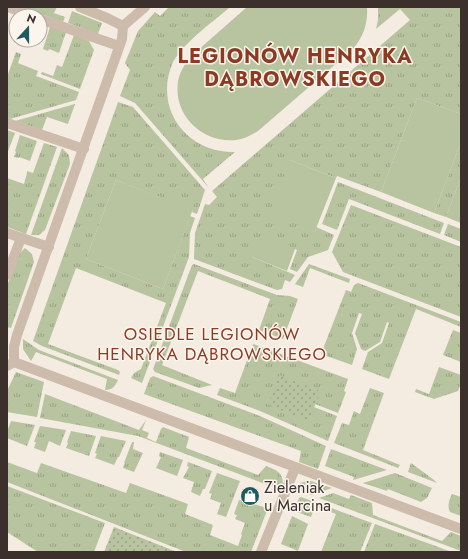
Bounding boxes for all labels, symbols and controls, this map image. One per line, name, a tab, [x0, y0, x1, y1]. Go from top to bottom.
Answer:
north arrow	[8, 8, 48, 48]
text: N	[25, 10, 39, 28]
district label: LEGIONÓW HENRYKA DĄBROWSKIEGO	[177, 42, 413, 94]
district label: OSIEDLE LEGIONÓW HENRYKA DĄBROWSKIEGO	[97, 322, 327, 366]
place label: Zieleniak u Marcina	[264, 476, 331, 517]
shop icon: Zieleniak u Marcina	[239, 485, 261, 507]

